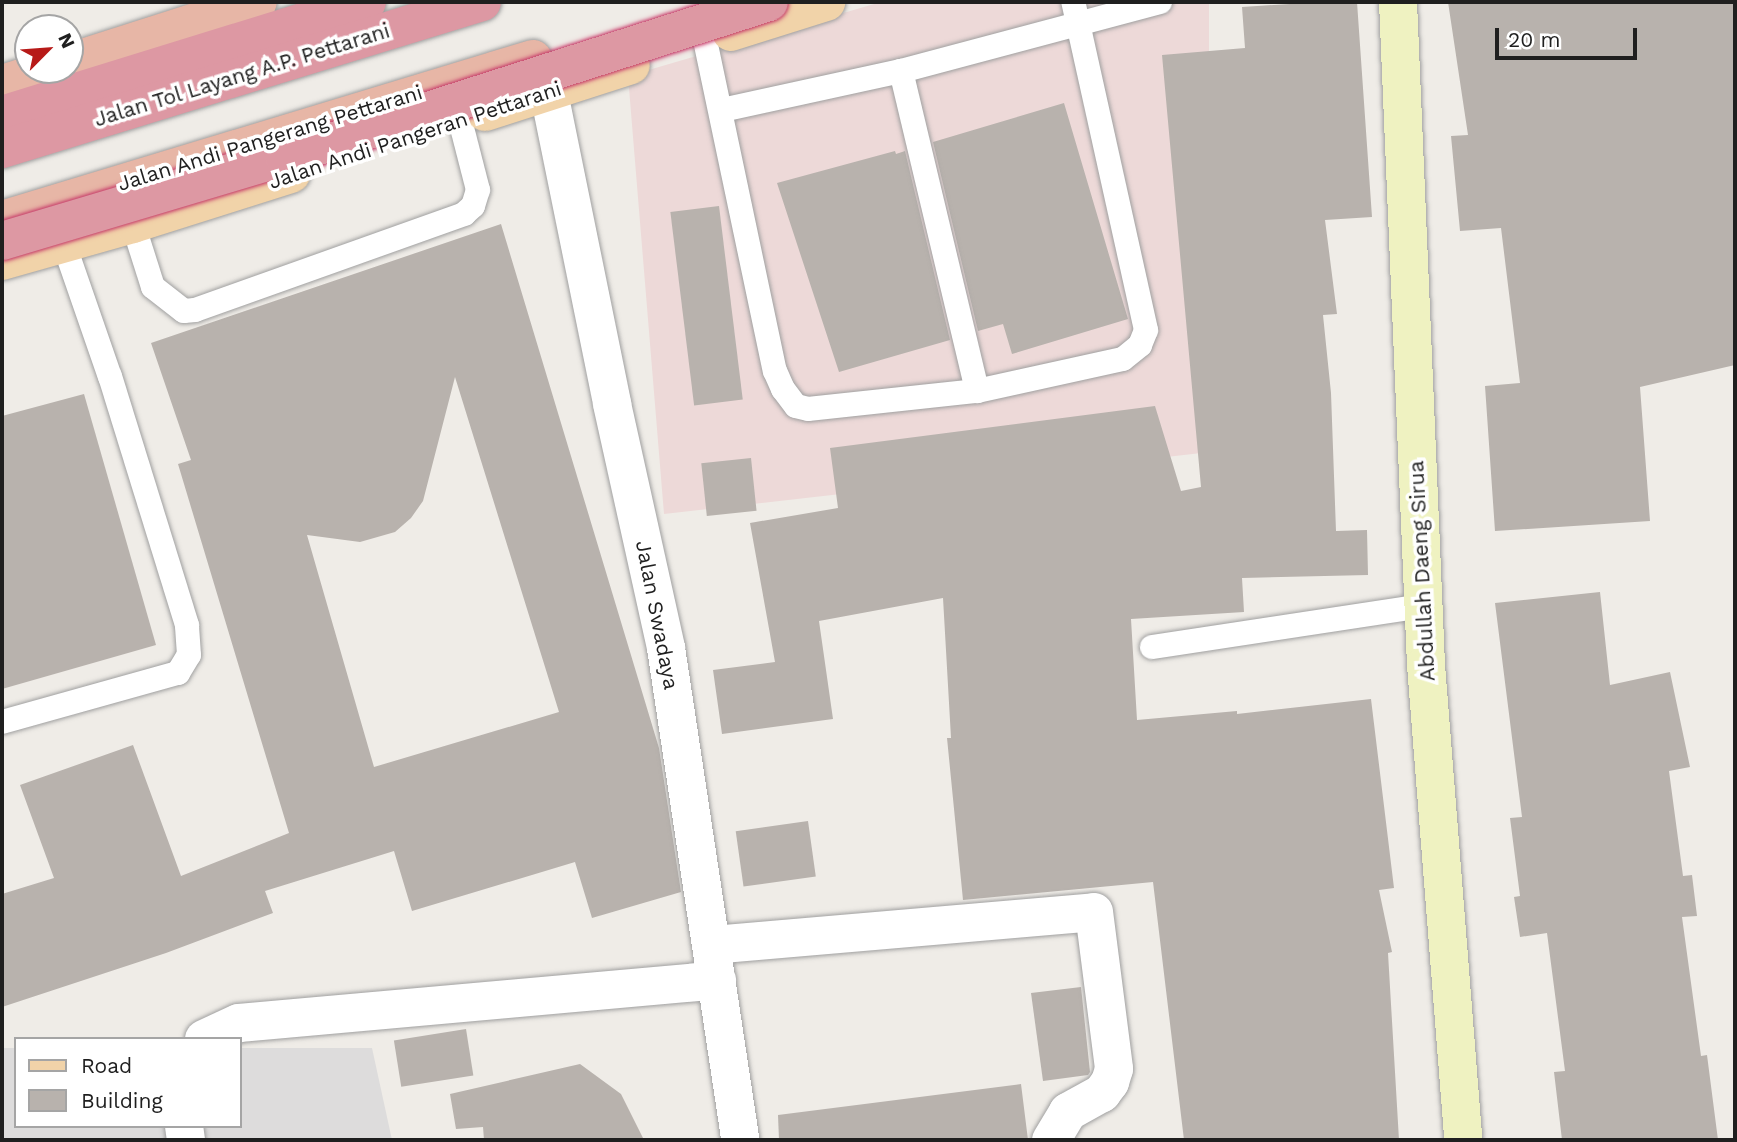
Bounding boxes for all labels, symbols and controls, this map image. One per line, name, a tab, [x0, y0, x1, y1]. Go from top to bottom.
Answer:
north arrow	[14, 14, 84, 84]
scale bar	[1499, 14, 1641, 58]
street label: Jalan Tol Layang A.P. Pettarani	[90, 18, 394, 132]
text: 20 m	[1508, 27, 1560, 52]
text: N	[53, 30, 80, 52]
street label: Jalan Andi Pangeran Pettarani	[265, 76, 565, 194]
street label: Jalan Andi Pangerang Pettarani	[114, 79, 426, 197]
street label: Abdullah Daeng Sirua	[1404, 460, 1440, 682]
street label: Jalan Swadaya	[630, 538, 684, 692]
legend	[14, 1037, 242, 1128]
text: Road	[81, 1053, 132, 1078]
text: Building	[81, 1088, 163, 1113]

